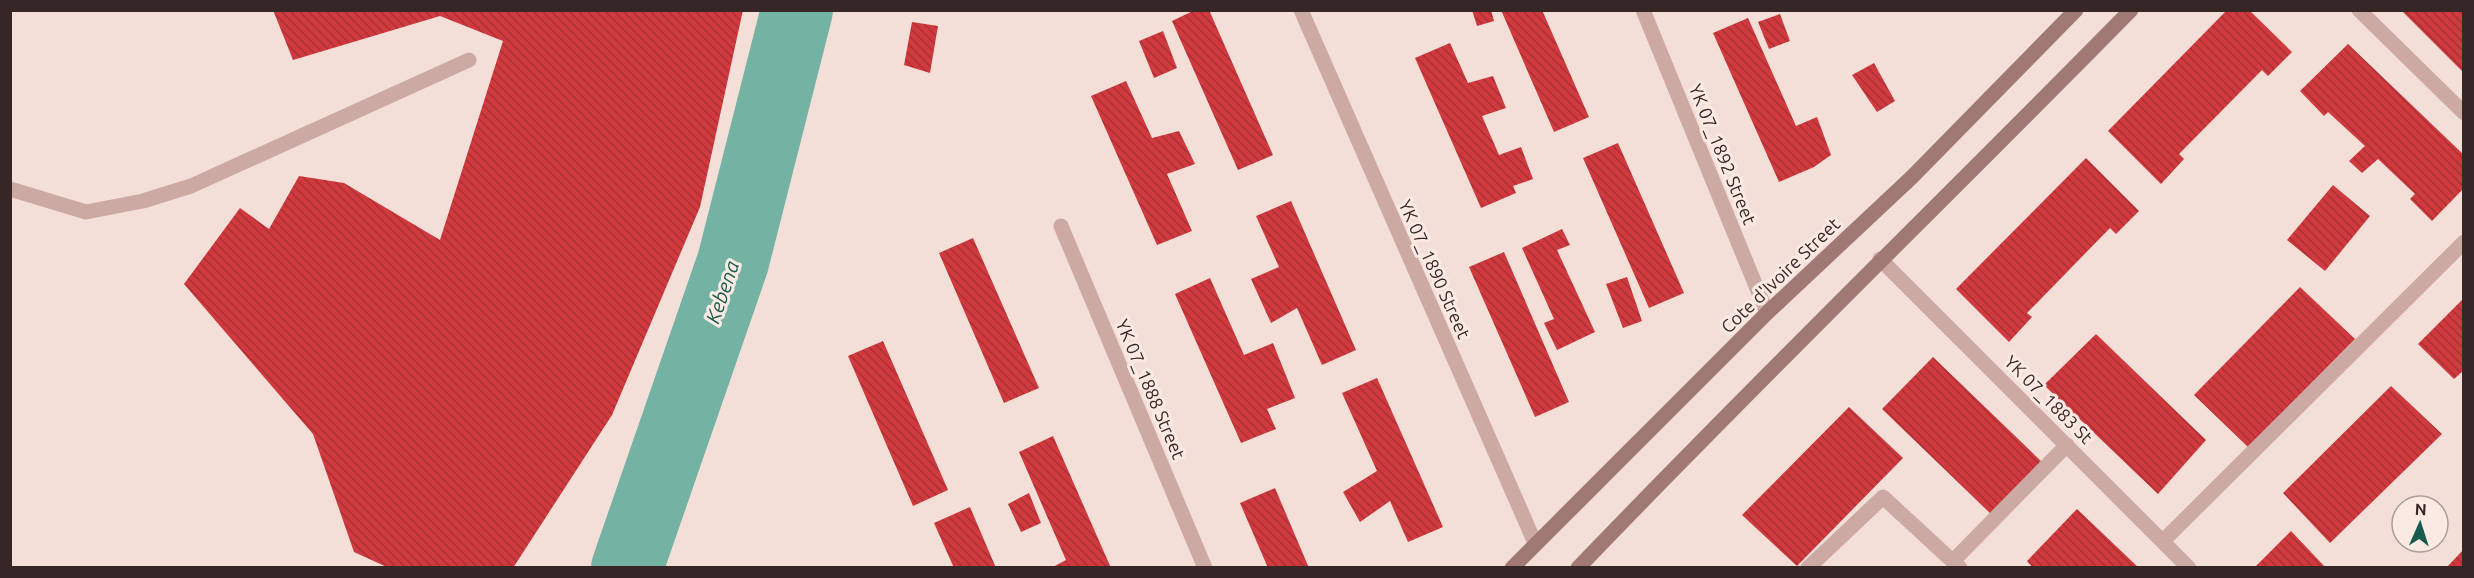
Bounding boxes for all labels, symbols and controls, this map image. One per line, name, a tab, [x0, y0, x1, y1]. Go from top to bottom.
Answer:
street label: YK 07_1892 Street	[1685, 81, 1760, 227]
street label: YK 07_1890 Street	[1395, 197, 1475, 342]
street label: Cote d'Ivoire Street	[1717, 213, 1843, 337]
water label: Kebena	[701, 258, 743, 326]
street label: YK 07_1888 Street	[1112, 316, 1189, 462]
street label: YK 07_1883 St	[2000, 351, 2097, 448]
north arrow	[2390, 494, 2450, 554]
text: N	[2414, 500, 2427, 518]

